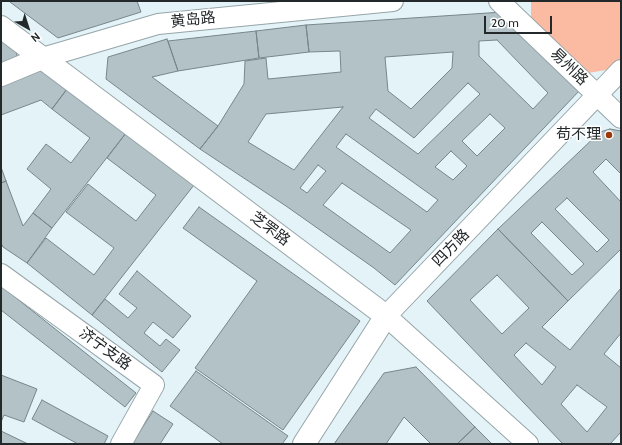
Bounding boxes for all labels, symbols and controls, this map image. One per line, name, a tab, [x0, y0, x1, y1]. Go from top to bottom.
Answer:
north arrow	[8, 8, 48, 48]
scale bar	[486, 8, 554, 34]
street label: 黄岛路	[170, 9, 216, 31]
text: 20 m	[491, 15, 519, 30]
text: N	[28, 29, 43, 45]
street label: 易州路	[547, 45, 591, 89]
place label: 苟不理	[556, 126, 601, 144]
marker: 苟不理	[604, 130, 614, 140]
street label: 芝罘路	[247, 208, 293, 250]
street label: 四方路	[429, 226, 473, 270]
street label: 济宁支路	[75, 324, 135, 374]

